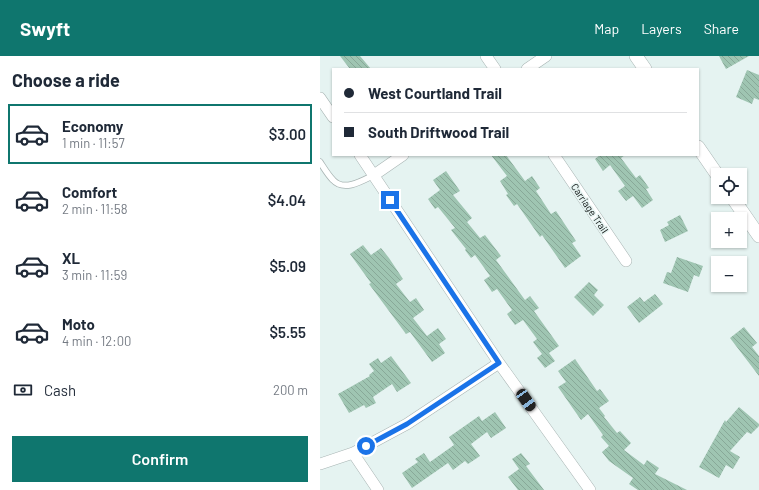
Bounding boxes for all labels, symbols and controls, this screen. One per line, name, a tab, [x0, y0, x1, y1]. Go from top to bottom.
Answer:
text: Swyft	[20, 17, 70, 40]
text: Map	[594, 20, 619, 37]
text: Layers	[641, 20, 682, 37]
text: Share	[704, 20, 739, 37]
text: Choose a ride	[12, 69, 120, 91]
text: West Courtland Trail	[368, 84, 502, 102]
icon: car	[14, 116, 50, 152]
text: Economy	[62, 117, 123, 135]
text: South Driftwood Trail	[368, 123, 509, 141]
text: $3.00	[269, 125, 306, 143]
text: 1 min · 11:57	[62, 135, 125, 151]
map controls	[711, 168, 747, 292]
button: locate	[711, 168, 747, 204]
street label: Carriage Trail	[569, 181, 611, 235]
icon: car	[14, 182, 50, 218]
text: Comfort	[62, 183, 117, 201]
text: $4.04	[268, 191, 306, 209]
route end	[381, 191, 399, 209]
text: 2 min · 11:58	[62, 201, 128, 217]
button: +	[711, 212, 747, 248]
icon: car	[14, 248, 50, 284]
text: XL	[62, 249, 80, 267]
button: −	[711, 256, 747, 292]
text: $5.09	[269, 257, 306, 275]
text: 3 min · 11:59	[62, 267, 127, 283]
icon: car	[14, 314, 50, 350]
text: Moto	[62, 315, 95, 333]
text: $5.55	[270, 323, 306, 341]
text: 4 min · 12:00	[62, 333, 131, 349]
icon: cash	[12, 379, 34, 401]
text: Cash	[44, 381, 76, 399]
text: 200 m	[273, 382, 308, 398]
car	[514, 387, 538, 413]
button: Confirm	[12, 436, 308, 482]
route start	[357, 437, 375, 455]

